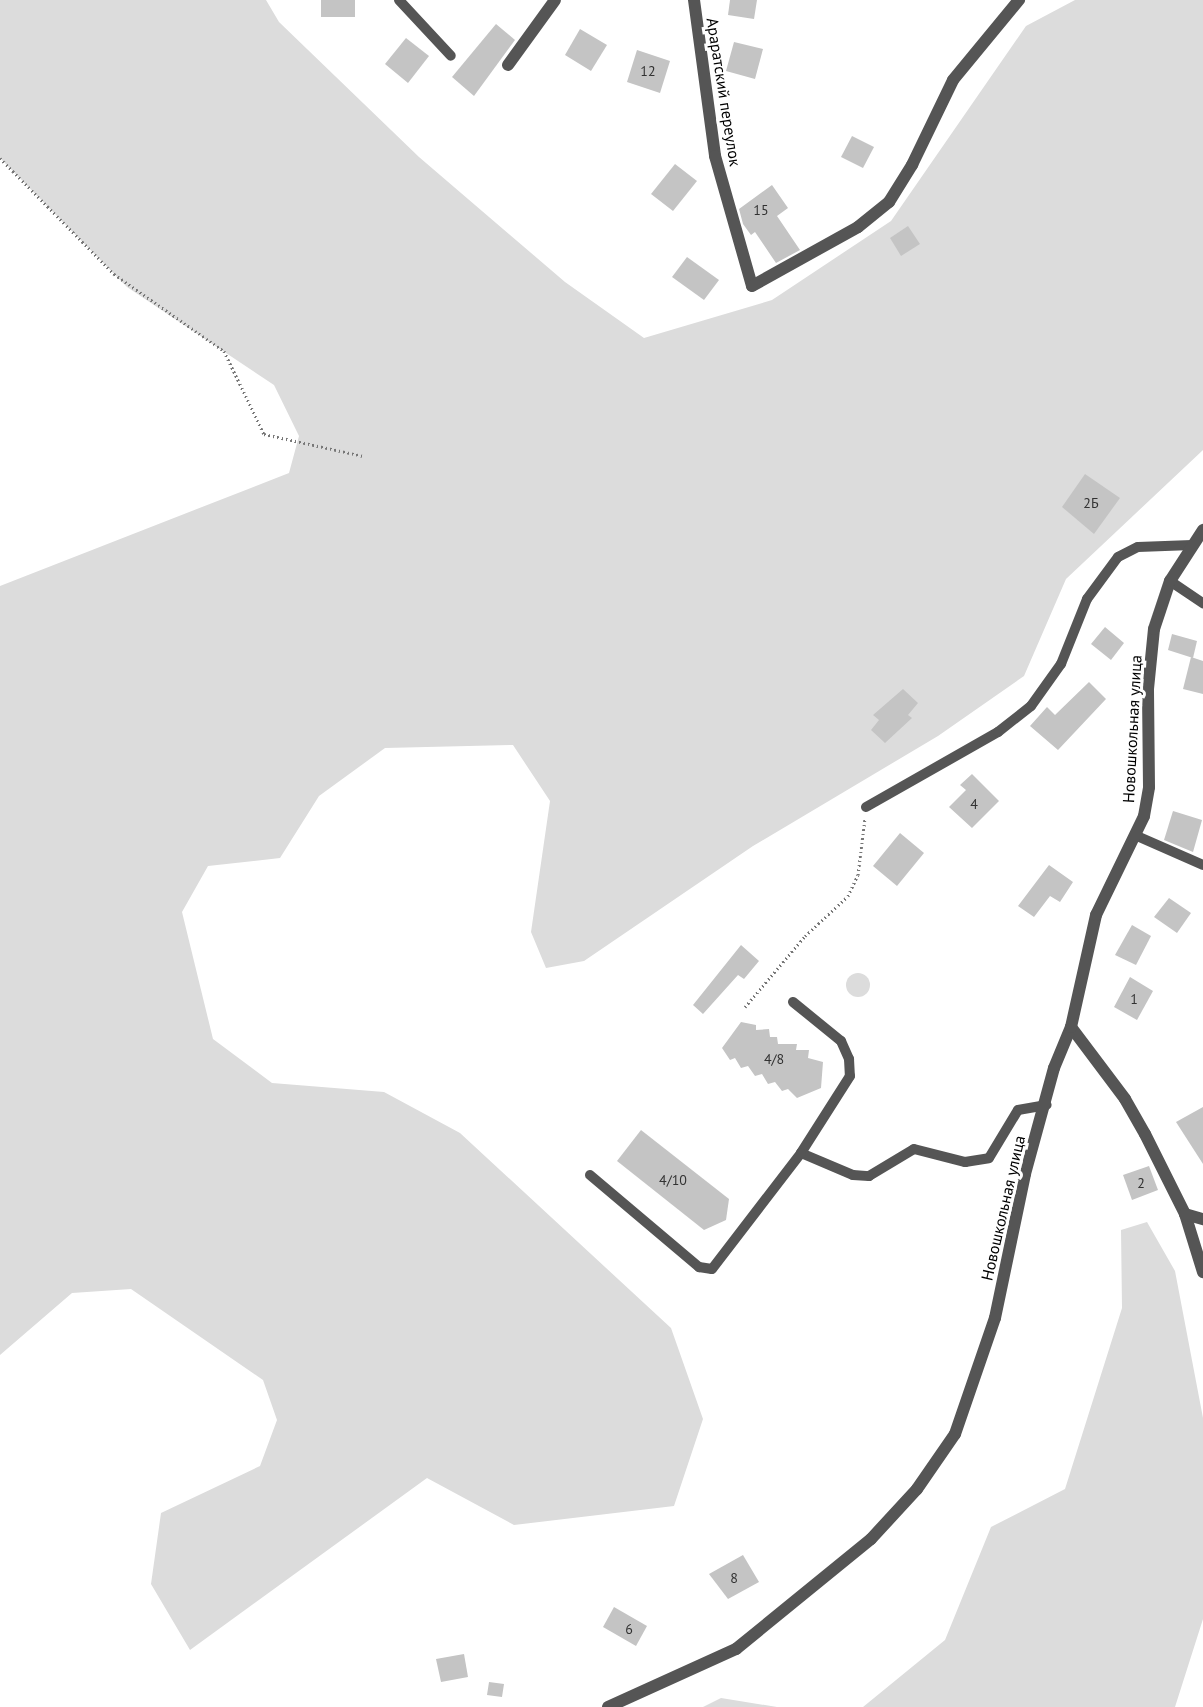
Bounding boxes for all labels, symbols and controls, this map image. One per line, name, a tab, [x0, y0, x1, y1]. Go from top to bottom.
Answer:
street label: Араратский переулок	[703, 16, 745, 168]
house number: 12	[640, 63, 656, 79]
house number: 15	[753, 202, 769, 218]
house number: 2Б	[1083, 495, 1099, 511]
street label: Новошкольная улица	[1119, 654, 1145, 804]
house number: 4	[970, 796, 978, 812]
house number: 1	[1130, 991, 1138, 1007]
house number: 4/8	[764, 1051, 784, 1067]
street label: Новошкольная улица	[977, 1134, 1029, 1282]
house number: 4/10	[659, 1172, 687, 1188]
house number: 2	[1137, 1175, 1145, 1191]
house number: 8	[730, 1570, 738, 1586]
house number: 6	[625, 1621, 633, 1637]

